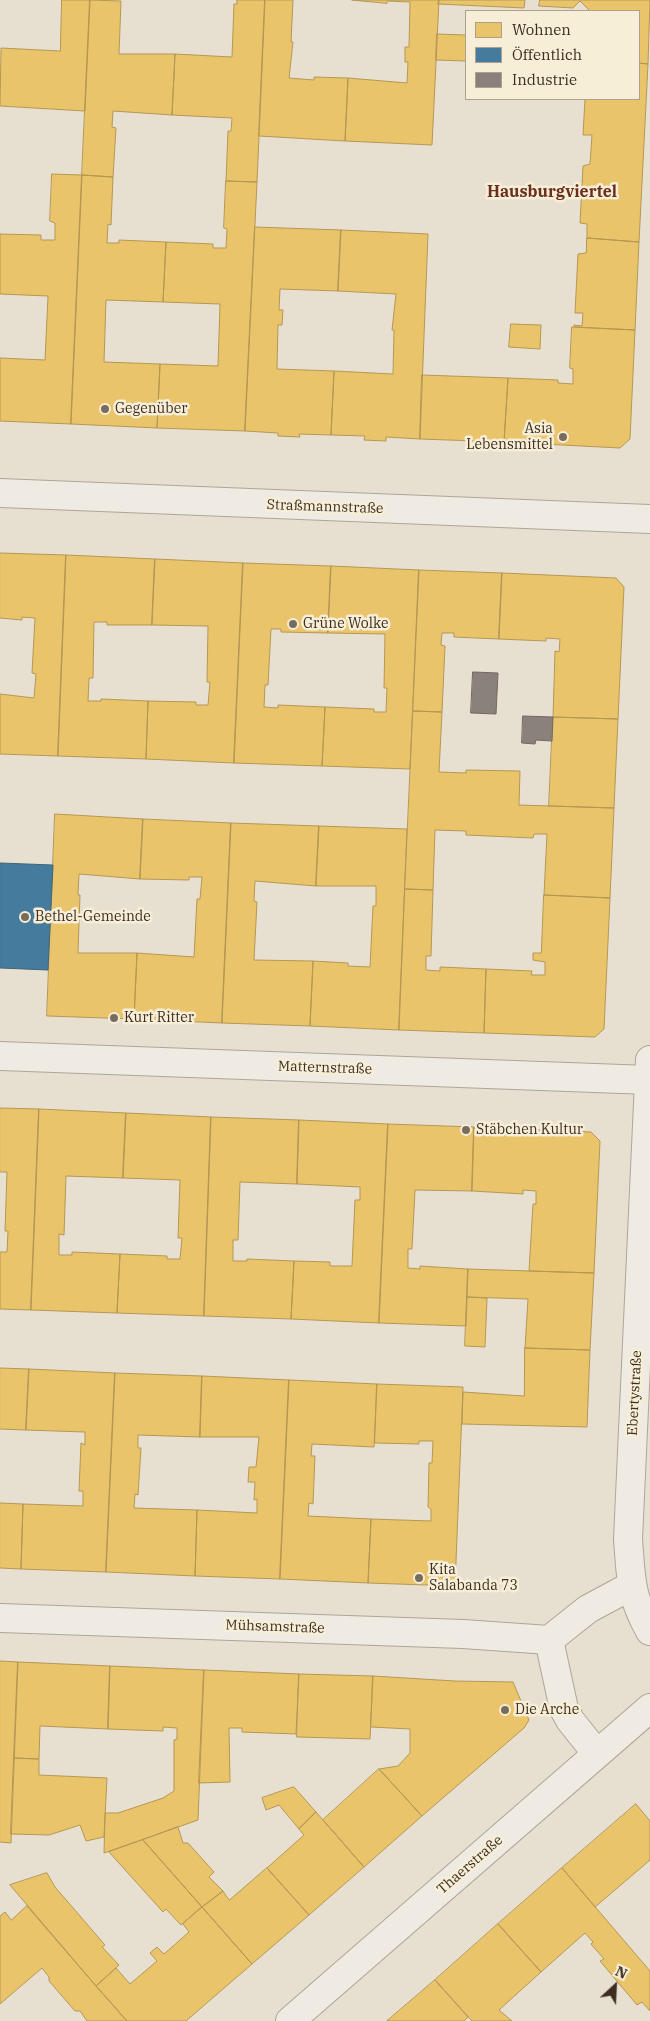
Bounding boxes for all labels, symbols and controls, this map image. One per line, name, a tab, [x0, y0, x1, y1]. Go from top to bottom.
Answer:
legend	[465, 10, 640, 100]
text: Wohnen	[512, 20, 571, 39]
text: Öffentlich	[512, 45, 582, 64]
text: Industrie	[512, 70, 577, 89]
district label: Hausburgviertel	[487, 182, 617, 202]
place label: Gegenüber	[115, 401, 187, 417]
marker: Gegenüber	[99, 403, 111, 415]
place label: Asia Lebensmittel	[466, 421, 553, 454]
marker: Asia Lebensmittel	[557, 431, 569, 443]
street label: Straßmannstraße	[266, 497, 384, 517]
place label: Grüne Wolke	[303, 616, 388, 632]
marker: Grüne Wolke	[287, 618, 299, 630]
place label: Bethel-Gemeinde	[35, 909, 151, 925]
marker: Bethel-Gemeinde	[19, 911, 31, 923]
place label: Kurt Ritter	[124, 1010, 194, 1026]
marker: Kurt Ritter	[108, 1012, 120, 1024]
street label: Matternstraße	[278, 1058, 372, 1078]
place label: Stäbchen Kultur	[476, 1122, 583, 1138]
marker: Stäbchen Kultur	[460, 1124, 472, 1136]
street label: Ebertystraße	[624, 1350, 646, 1436]
place label: Kita Salabanda 73	[429, 1562, 518, 1594]
marker: Kita Salabanda 73	[413, 1572, 425, 1584]
street label: Mühsamstraße	[225, 1617, 325, 1637]
place label: Die Arche	[515, 1702, 579, 1718]
marker: Die Arche	[499, 1704, 511, 1716]
street label: Thaerstraße	[434, 1832, 506, 1898]
north arrow	[590, 1961, 640, 2011]
text: N	[613, 1962, 630, 1983]

